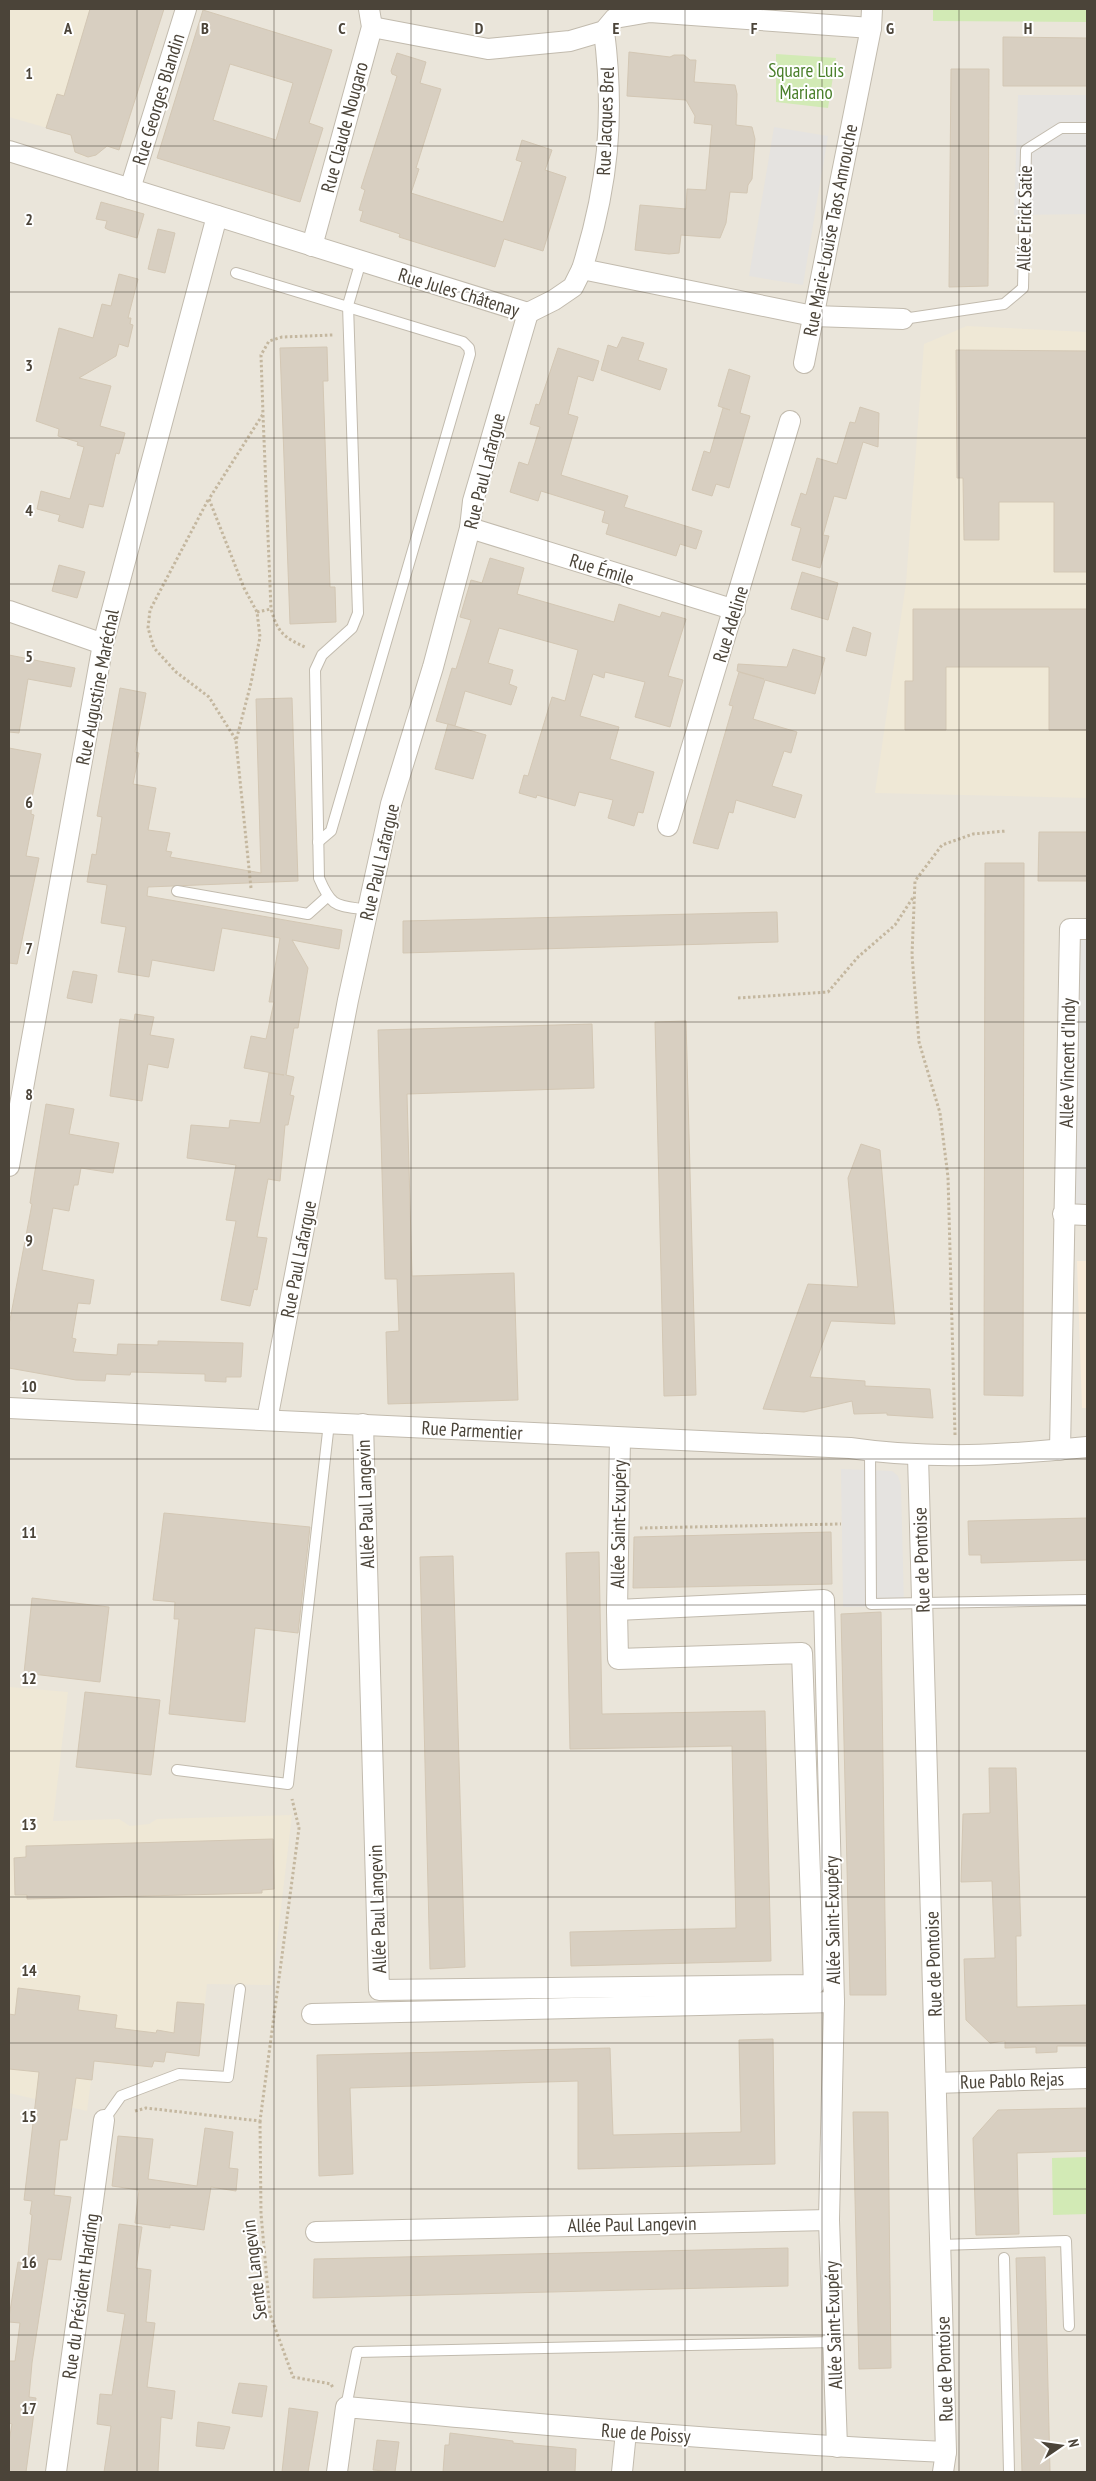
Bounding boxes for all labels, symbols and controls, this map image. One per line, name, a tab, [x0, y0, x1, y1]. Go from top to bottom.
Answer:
text: A	[63, 18, 73, 38]
text: B	[201, 18, 209, 38]
text: C	[338, 18, 346, 38]
text: D	[475, 18, 484, 38]
text: E	[613, 18, 620, 38]
text: F	[751, 18, 758, 38]
text: G	[886, 18, 894, 38]
text: H	[1024, 18, 1032, 38]
street label: Rue Georges Blandin	[127, 30, 189, 168]
park label: Square Luis Mariano	[768, 58, 844, 104]
street label: Rue Claude Nougaro	[315, 59, 373, 195]
text: 1	[25, 63, 33, 83]
street label: Rue Jacques Brel	[591, 66, 619, 176]
street label: Rue Marie-Louise Taos Amrouche	[798, 122, 862, 338]
street label: Allée Erick Satie	[1011, 165, 1037, 271]
text: 2	[25, 209, 33, 229]
street label: Rue Jules Châtenay	[395, 262, 523, 322]
text: 3	[25, 355, 33, 375]
street label: Rue Paul Lafargue	[458, 410, 510, 532]
text: 4	[25, 500, 33, 520]
street label: Rue Émile	[567, 548, 637, 590]
street label: Rue Adeline	[707, 583, 753, 665]
street label: Rue Augustine Maréchal	[70, 607, 124, 767]
text: 5	[25, 646, 33, 666]
text: 6	[25, 792, 33, 812]
street label: Rue Paul Lafargue	[354, 801, 404, 923]
text: 7	[25, 938, 33, 958]
street label: Allée Vincent d'Indy	[1054, 997, 1080, 1128]
text: 8	[25, 1084, 33, 1104]
street label: Rue Paul Lafargue	[275, 1198, 321, 1320]
text: 9	[25, 1230, 33, 1250]
text: 10	[21, 1376, 37, 1396]
street label: Rue Parmentier	[421, 1415, 524, 1445]
street label: Allée Paul Langevin	[351, 1439, 379, 1569]
street label: Allée Saint-Exupéry	[605, 1459, 631, 1589]
street label: Rue de Pontoise	[907, 1507, 935, 1613]
text: 11	[21, 1522, 37, 1542]
text: 12	[21, 1668, 37, 1688]
text: 13	[21, 1814, 37, 1834]
street label: Allée Paul Langevin	[363, 1844, 391, 1974]
street label: Allée Saint-Exupéry	[819, 1855, 845, 1985]
street label: Rue de Pontoise	[919, 1911, 947, 2017]
text: 14	[21, 1960, 37, 1980]
street label: Rue Pablo Rejas	[960, 2066, 1064, 2094]
text: 15	[21, 2106, 37, 2126]
street label: Allée Paul Langevin	[567, 2211, 697, 2237]
street label: Rue du Président Harding	[56, 2212, 104, 2380]
street label: Sente Langevin	[236, 2219, 272, 2321]
text: 16	[21, 2252, 37, 2272]
street label: Allée Saint-Exupéry	[819, 2259, 847, 2390]
street label: Rue de Pontoise	[930, 2316, 958, 2422]
text: 17	[21, 2398, 37, 2418]
street label: Rue de Poissy	[600, 2418, 692, 2448]
north arrow	[1036, 2421, 1086, 2471]
text: N	[1064, 2437, 1083, 2449]

